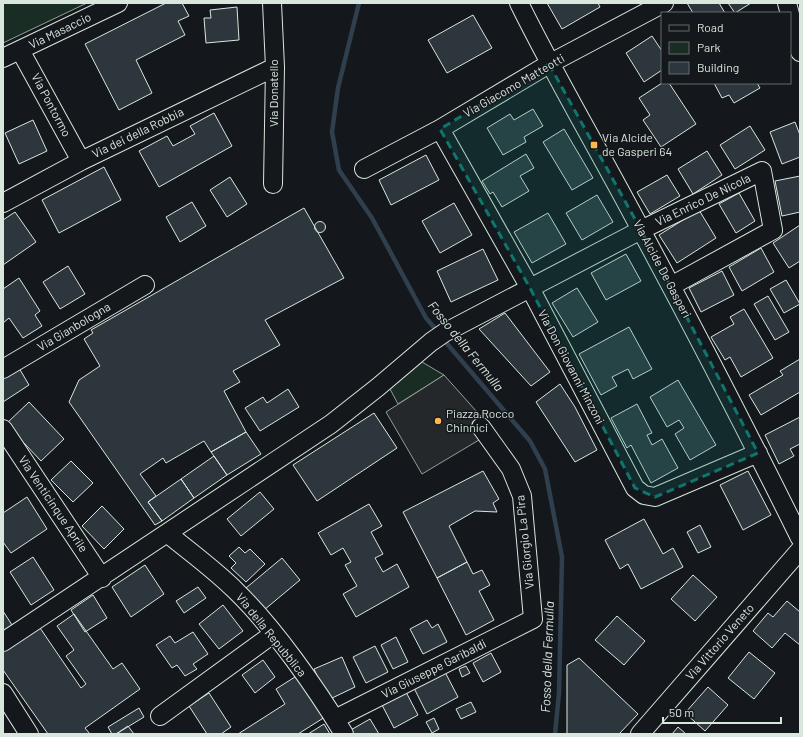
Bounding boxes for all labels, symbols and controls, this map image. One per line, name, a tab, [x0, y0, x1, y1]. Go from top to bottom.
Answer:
street label: Via Masaccio	[26, 9, 93, 51]
legend	[661, 12, 791, 84]
text: Road	[697, 20, 724, 34]
text: Park	[697, 40, 721, 54]
street label: Via Giacomo Matteotti	[460, 50, 567, 120]
street label: Via Donatello	[266, 59, 280, 127]
text: Building	[697, 60, 739, 74]
street label: Via Pontormo	[29, 70, 75, 139]
street label: Via dei della Robbia	[89, 104, 186, 160]
place label: Via Alcide de Gasperi 64	[602, 130, 672, 158]
marker: Via Alcide de Gasperi 64	[589, 140, 599, 150]
street label: Via Enrico De Nicola	[653, 170, 752, 228]
street label: Via Alcide De Gasperi	[631, 217, 695, 320]
water label: Fosso della Fermulla	[425, 298, 507, 394]
street label: Via Gianbologna	[34, 299, 113, 354]
street label: Via Don Giovanni Minzoni	[536, 307, 608, 426]
place label: Piazza Rocco Chinnici	[446, 406, 514, 434]
marker: Piazza Rocco Chinnici	[433, 416, 443, 426]
street label: Via Venticinque Aprile	[16, 452, 91, 554]
street label: Via Giorgio La Pira	[512, 495, 536, 590]
street label: Via della Repubblica	[234, 590, 310, 679]
street label: Via Vittorio Veneto	[682, 600, 756, 682]
water label: Fosso della Fermulla	[537, 601, 557, 713]
street label: Via Giuseppe Garibaldi	[379, 636, 488, 701]
scale bar	[663, 699, 781, 725]
text: 50 m	[669, 705, 694, 719]

